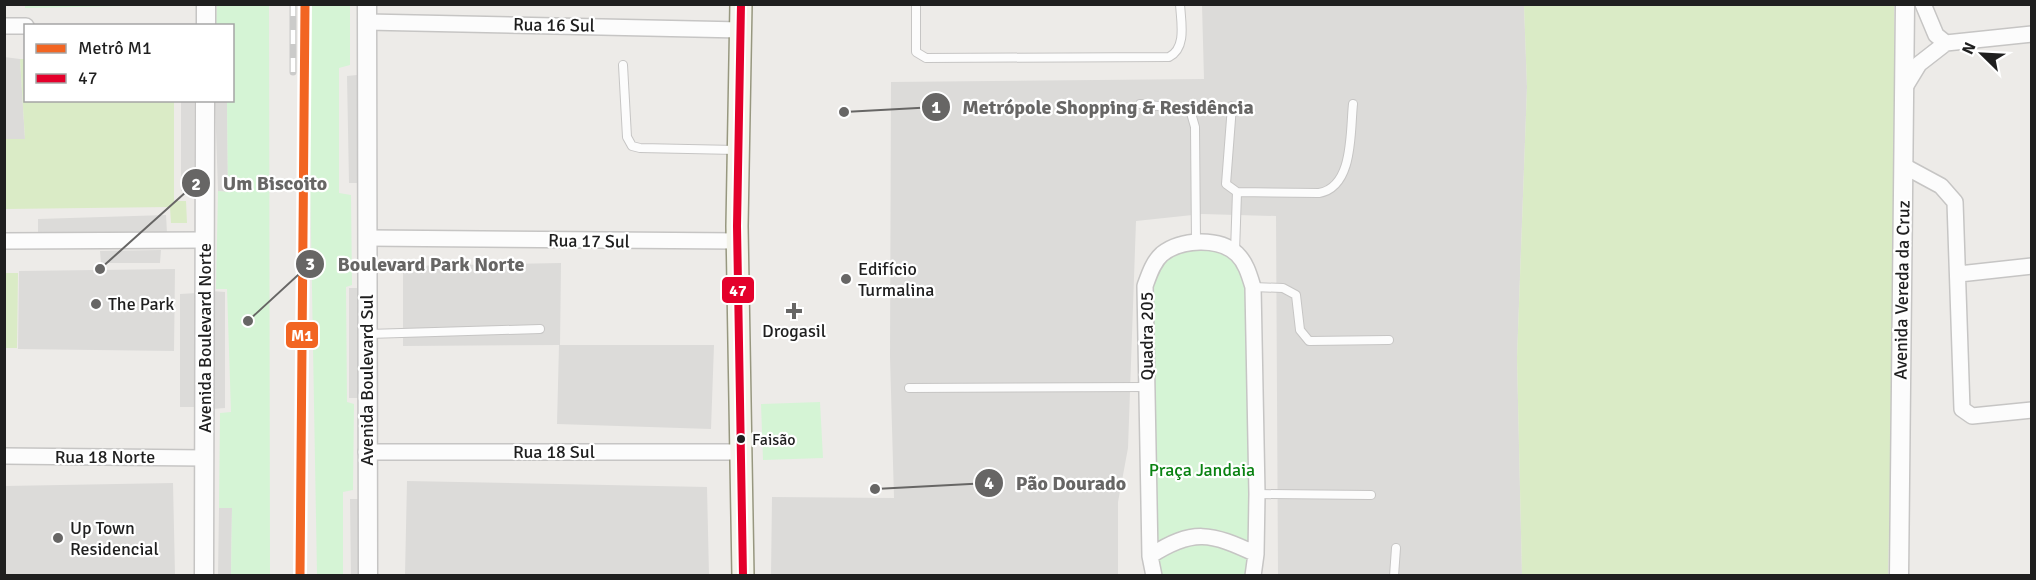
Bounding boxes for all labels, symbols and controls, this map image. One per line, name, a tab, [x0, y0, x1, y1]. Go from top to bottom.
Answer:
street label: Rua 16 Sul	[513, 13, 595, 37]
legend	[24, 24, 234, 102]
north arrow	[1952, 24, 2012, 84]
text: Metrô M1	[78, 37, 152, 59]
text: N	[1958, 39, 1981, 57]
text: 47	[78, 67, 97, 89]
callout: Metrópole Shopping & Residência	[921, 88, 1266, 126]
text: Metrópole Shopping & Residência	[962, 95, 1254, 120]
text: 1	[931, 96, 941, 118]
callout: Um Biscoito	[181, 164, 339, 202]
text: Um Biscoito	[223, 171, 327, 196]
text: 2	[191, 173, 201, 195]
street label: Avenida Vereda da Cruz	[1889, 200, 1915, 380]
street label: Rua 17 Sul	[548, 229, 630, 253]
street label: Avenida Boulevard Norte	[194, 243, 216, 433]
callout: Boulevard Park Norte	[295, 245, 536, 283]
text: Boulevard Park Norte	[338, 252, 525, 277]
text: 3	[305, 253, 315, 275]
place label: Edifício Turmalina	[858, 258, 934, 301]
marker: Edifício Turmalina	[839, 272, 853, 286]
line badge: 47	[721, 276, 755, 304]
text: 47	[729, 281, 747, 301]
street label: Quadra 205	[1136, 292, 1158, 380]
place label: The Park	[108, 293, 174, 315]
street label: Avenida Boulevard Sul	[356, 294, 378, 466]
marker: The Park	[89, 297, 103, 311]
marker: Drogasil	[787, 304, 801, 318]
place label: Drogasil	[762, 320, 826, 342]
line badge: M1	[285, 321, 319, 349]
text: M1	[291, 326, 313, 346]
place label: Faisão	[752, 430, 796, 450]
marker: Faisão	[735, 433, 747, 445]
street label: Rua 18 Sul	[513, 441, 595, 463]
street label: Rua 18 Norte	[55, 446, 155, 468]
park label: Praça Jandaia	[1149, 459, 1255, 481]
callout: Pão Dourado	[974, 464, 1138, 502]
text: Pão Dourado	[1016, 471, 1126, 496]
text: 4	[984, 472, 994, 494]
place label: Up Town Residencial	[70, 517, 159, 560]
marker: Up Town Residencial	[51, 531, 65, 545]

